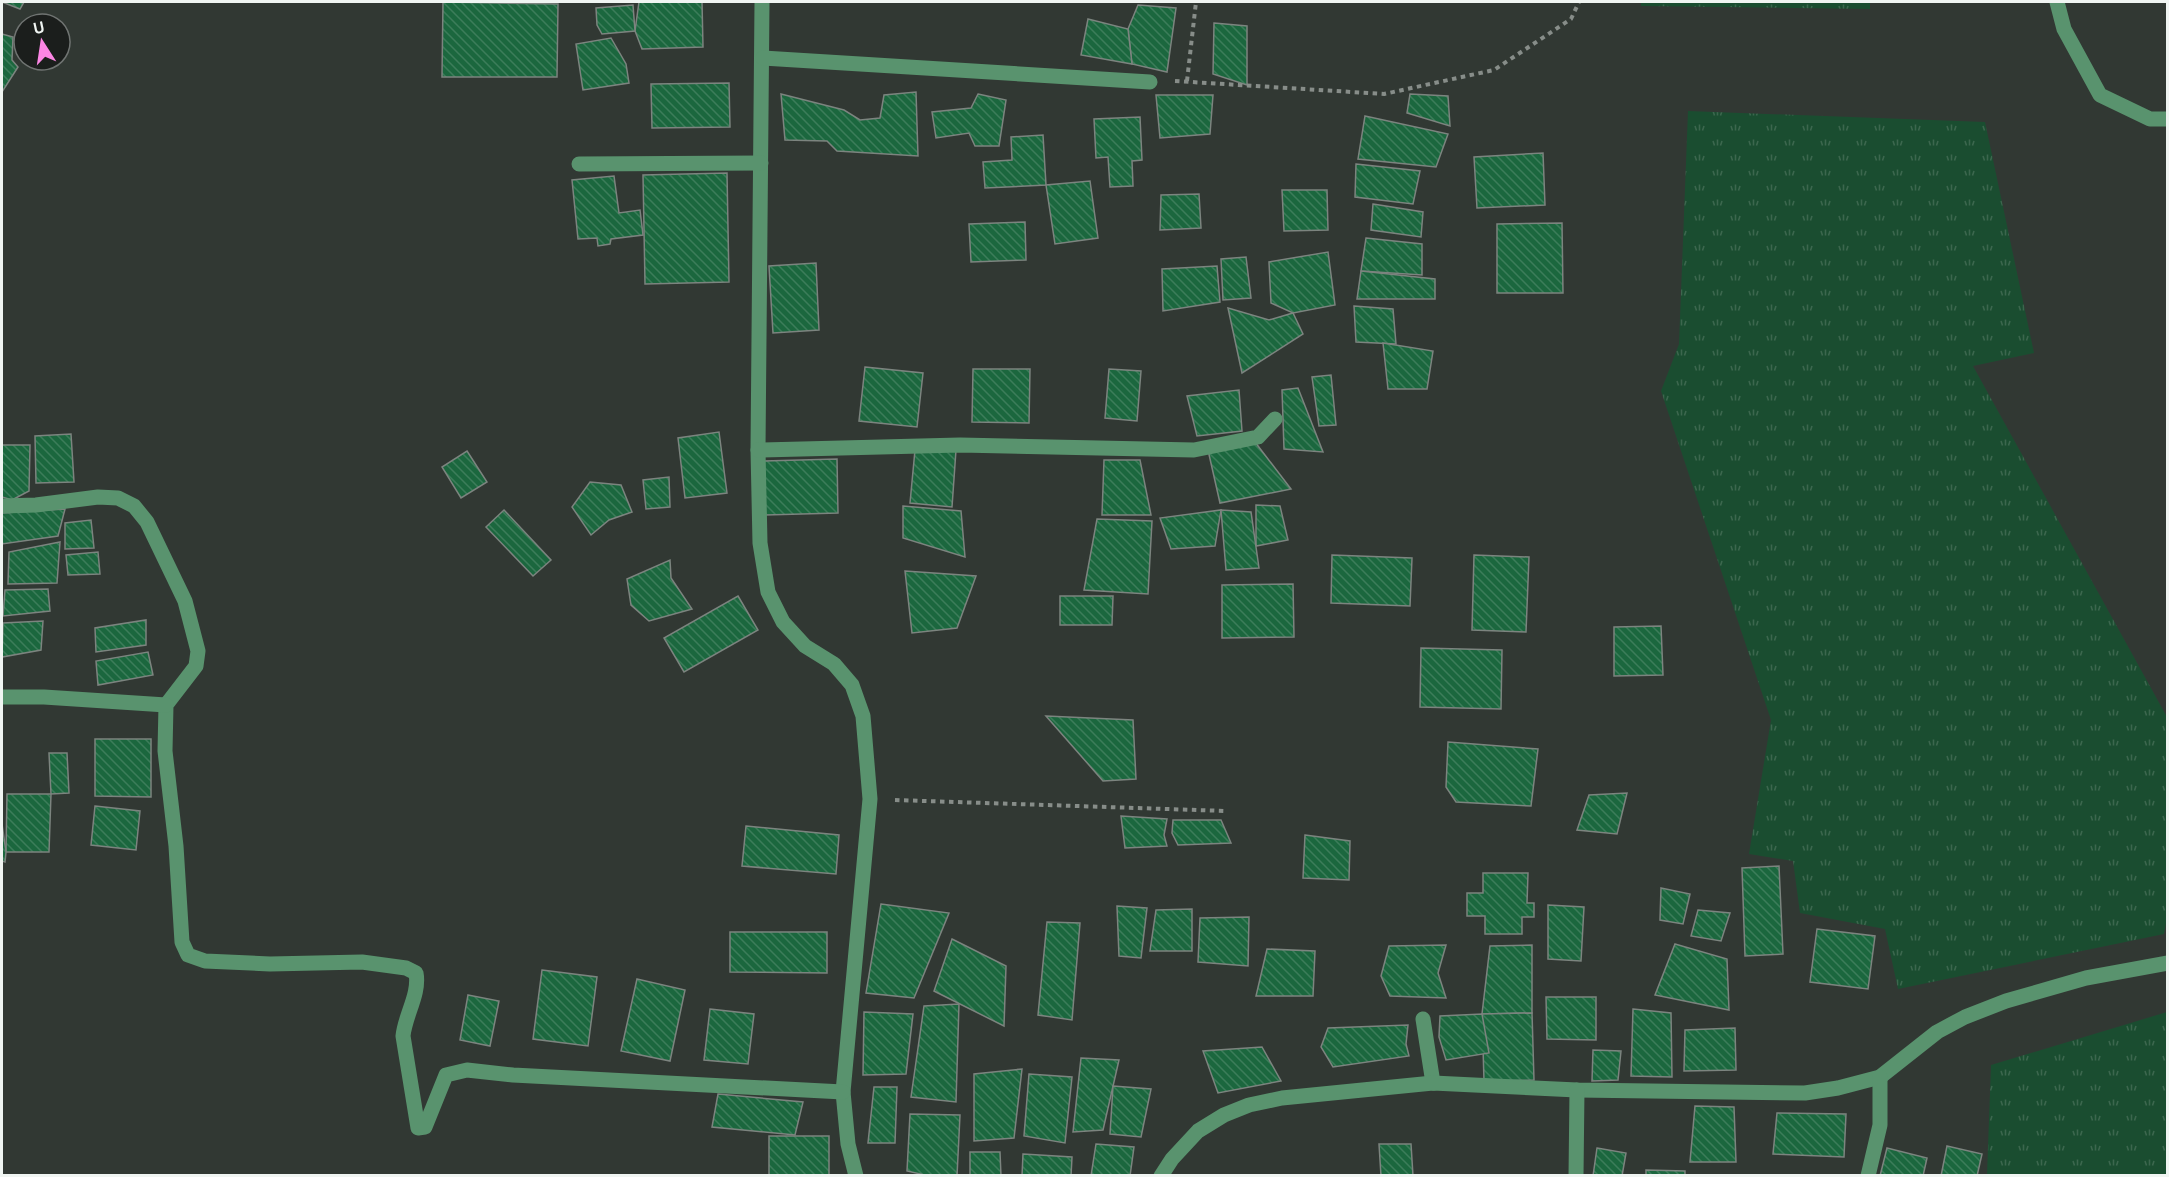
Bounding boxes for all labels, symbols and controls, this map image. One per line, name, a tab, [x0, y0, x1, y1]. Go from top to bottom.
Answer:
north arrow	[12, 12, 72, 72]
text: U	[32, 16, 46, 39]

